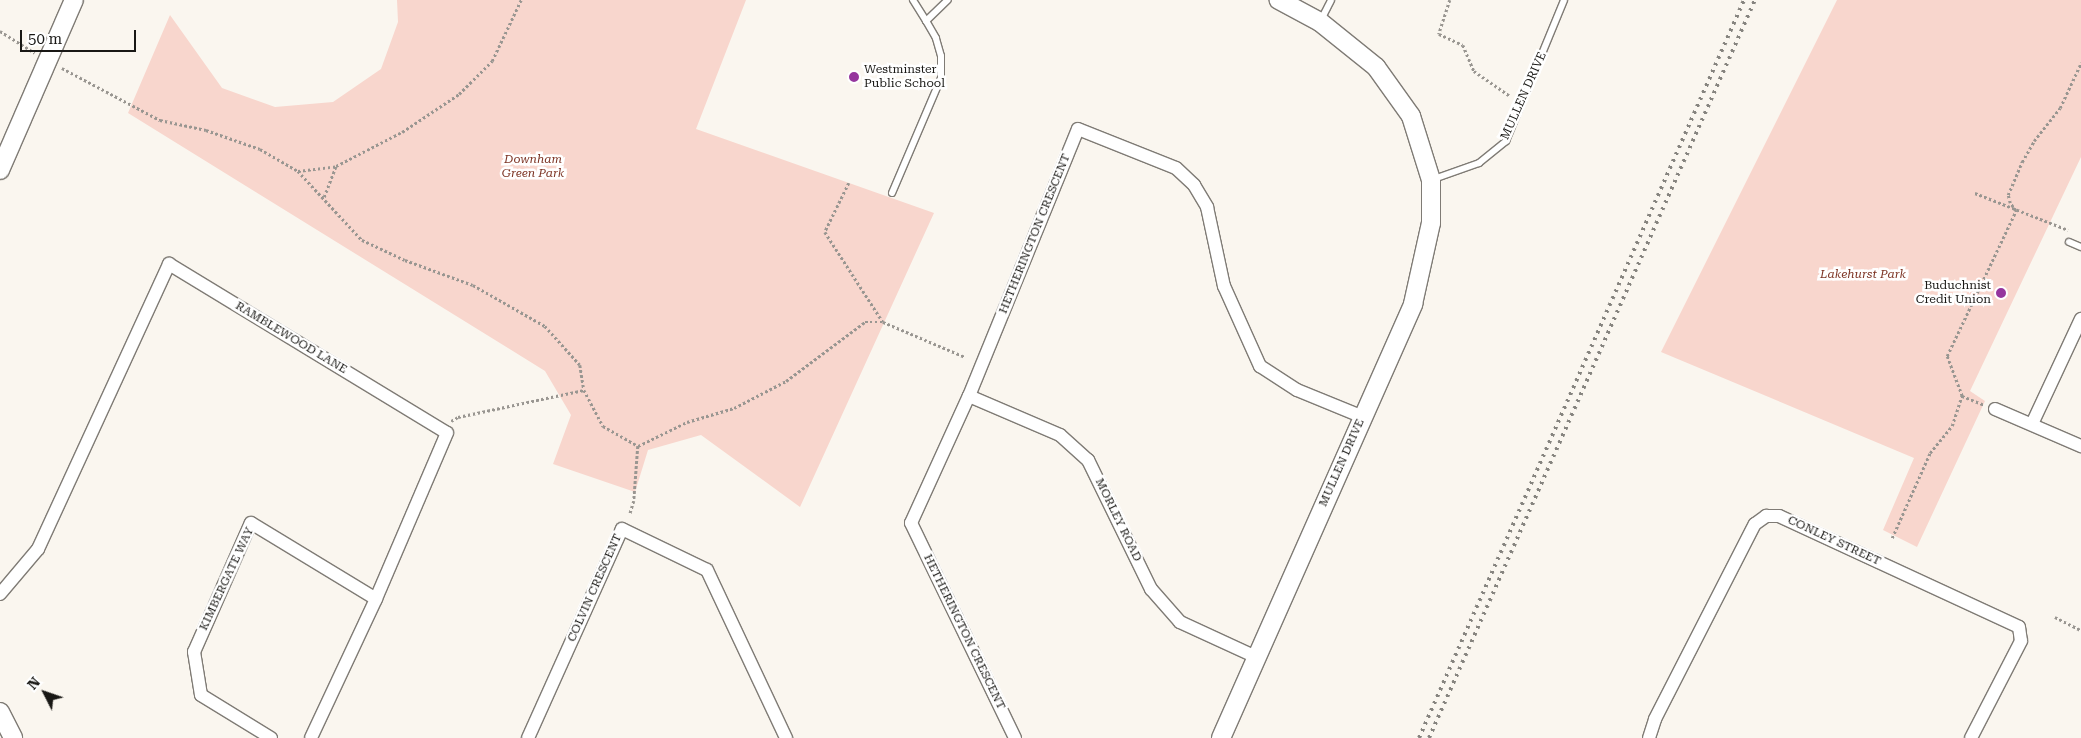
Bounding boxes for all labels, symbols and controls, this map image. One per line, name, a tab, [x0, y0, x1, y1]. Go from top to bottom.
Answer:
scale bar	[22, 20, 139, 52]
text: 50 m	[28, 30, 62, 48]
street label: MULLEN DRIVE	[1498, 50, 1550, 142]
place label: Westminster Public School	[864, 63, 945, 91]
marker: Westminster Public School	[848, 71, 860, 83]
street label: HETHERINGTON CRESCENT	[996, 152, 1074, 316]
park label: Downham Green Park	[502, 153, 564, 181]
park label: Lakehurst Park	[1820, 268, 1906, 282]
place label: Buduchnist Credit Union	[1916, 279, 1991, 307]
marker: Buduchnist Credit Union	[1995, 287, 2007, 299]
street label: RAMBLEWOOD LANE	[232, 299, 350, 377]
street label: MULLEN DRIVE	[1316, 417, 1368, 509]
street label: MORLEY ROAD	[1092, 476, 1144, 564]
street label: CONLEY STREET	[1785, 513, 1883, 569]
street label: KIMBERGATE WAY	[197, 525, 257, 633]
street label: COLVIN CRESCENT	[565, 532, 625, 644]
street label: HETHERINGTON CRESCENT	[920, 552, 1008, 712]
north arrow	[20, 668, 70, 718]
text: N	[24, 674, 43, 692]

